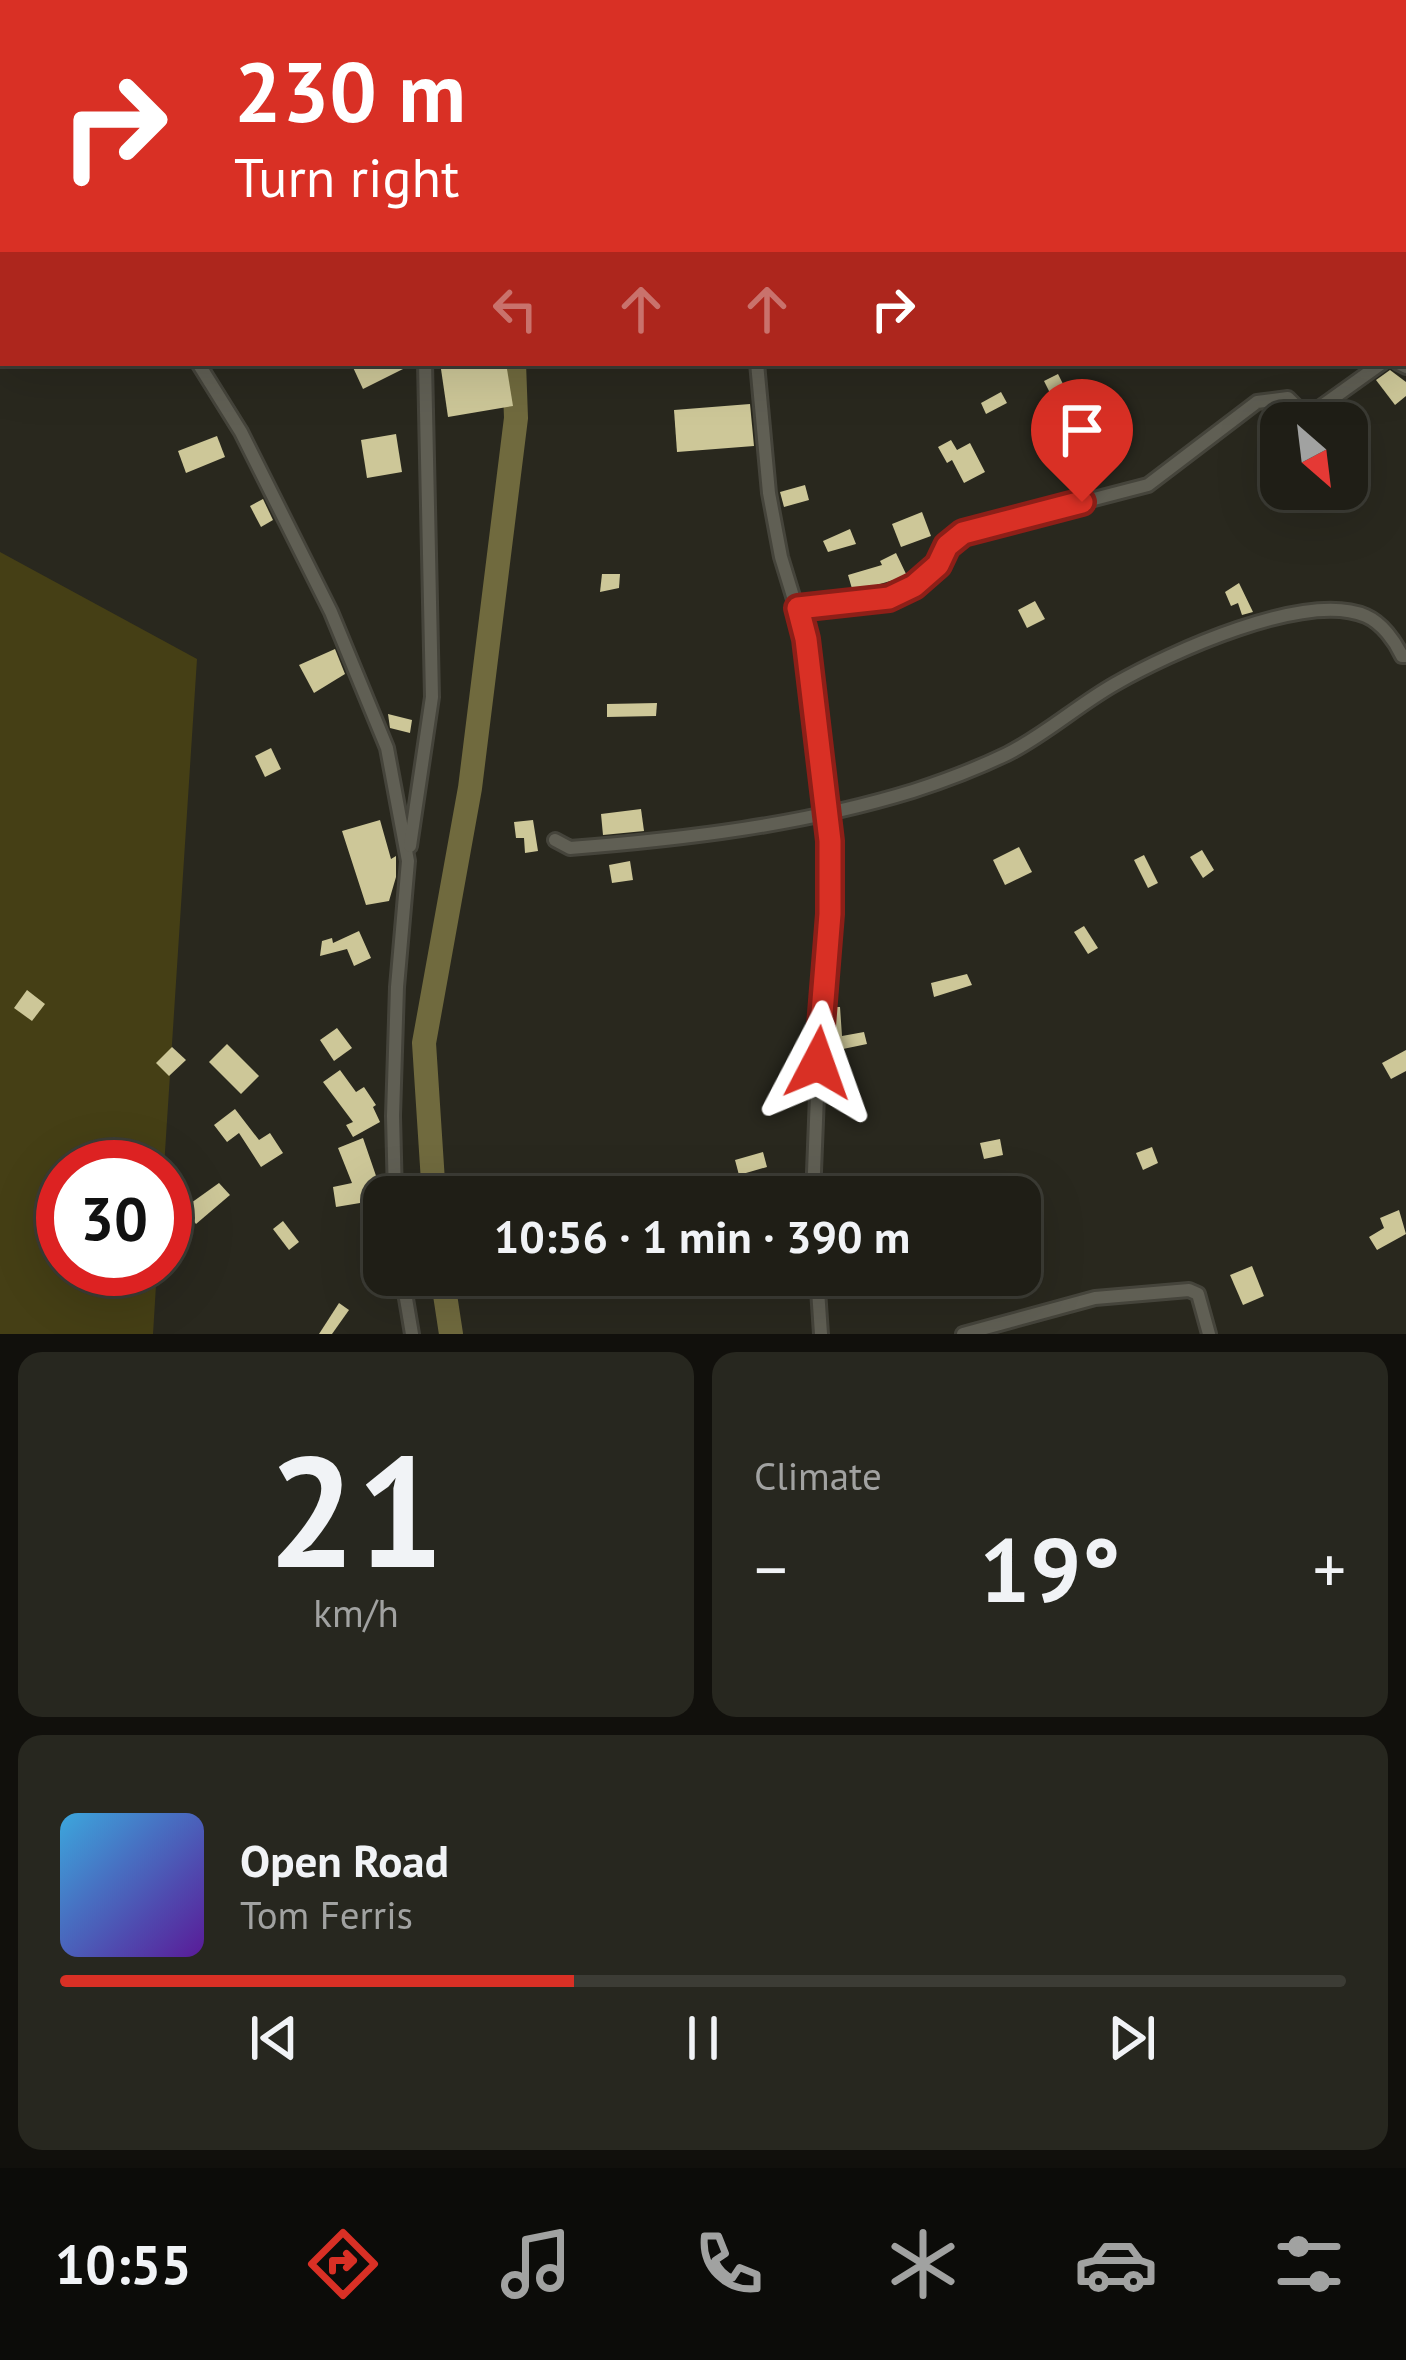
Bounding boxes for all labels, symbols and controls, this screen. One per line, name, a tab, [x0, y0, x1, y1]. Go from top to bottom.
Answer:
text: 230 m	[234, 36, 466, 145]
icon: right	[36, 48, 192, 204]
text: Turn right	[234, 142, 459, 212]
icon: left	[482, 276, 548, 342]
icon: ahead	[608, 276, 674, 342]
icon: ahead	[734, 276, 800, 342]
icon: right	[860, 276, 926, 342]
pin	[1031, 379, 1133, 502]
icon: arrive	[1049, 397, 1115, 463]
north arrow	[1260, 402, 1368, 510]
map controls	[1260, 402, 1368, 510]
position arrow	[755, 1000, 881, 1126]
speed limit sign: 30	[36, 1140, 192, 1296]
text: 10:56 · 1 min · 390 m	[494, 1207, 910, 1265]
text: 21	[268, 1408, 444, 1610]
text: Climate	[754, 1450, 882, 1501]
text: 19°	[979, 1510, 1121, 1627]
text: −	[754, 1526, 787, 1611]
text: +	[1313, 1526, 1346, 1611]
text: km/h	[313, 1587, 399, 1638]
text: Open Road	[240, 1831, 449, 1889]
text: Tom Ferris	[240, 1889, 413, 1940]
icon: previous	[241, 2005, 307, 2071]
icon: pause	[670, 2005, 736, 2071]
icon: next	[1099, 2005, 1165, 2071]
icon: directions	[301, 2222, 385, 2306]
icon: music	[494, 2222, 578, 2306]
icon: phone	[687, 2222, 771, 2306]
icon: climate	[881, 2222, 965, 2306]
icon: car	[1074, 2222, 1158, 2306]
icon: filters	[1267, 2222, 1351, 2306]
text: 10:55	[55, 2229, 192, 2299]

